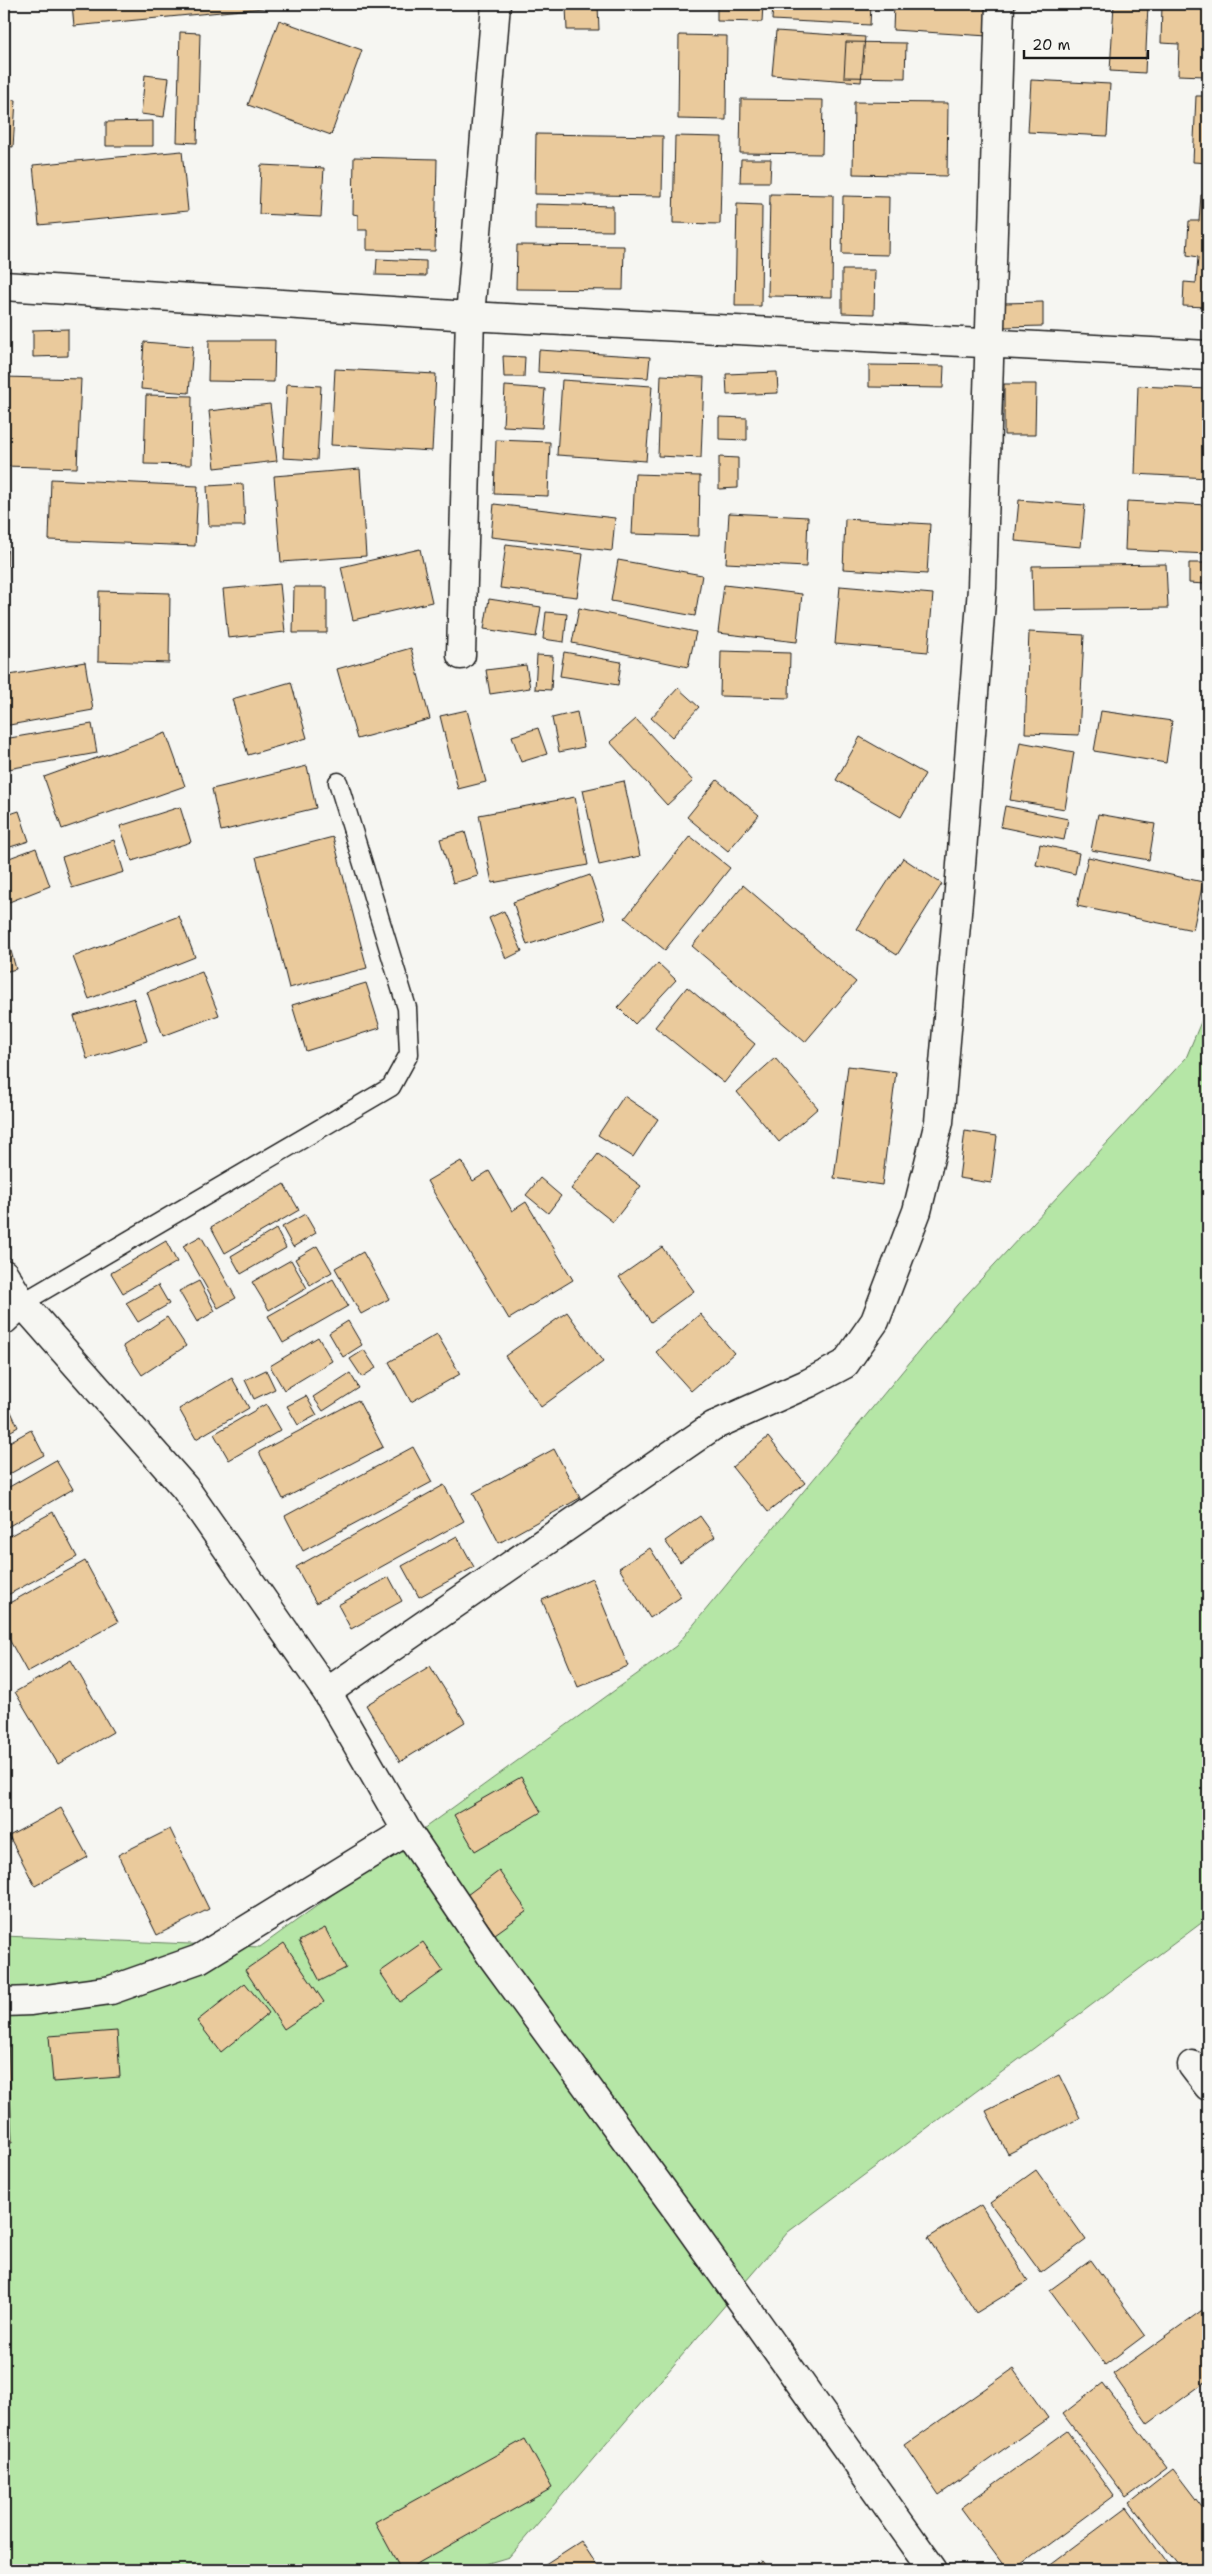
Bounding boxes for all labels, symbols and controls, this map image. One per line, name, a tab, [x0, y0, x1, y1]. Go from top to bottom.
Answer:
scale bar	[1024, 28, 1148, 60]
text: 20 m	[1032, 35, 1071, 55]

